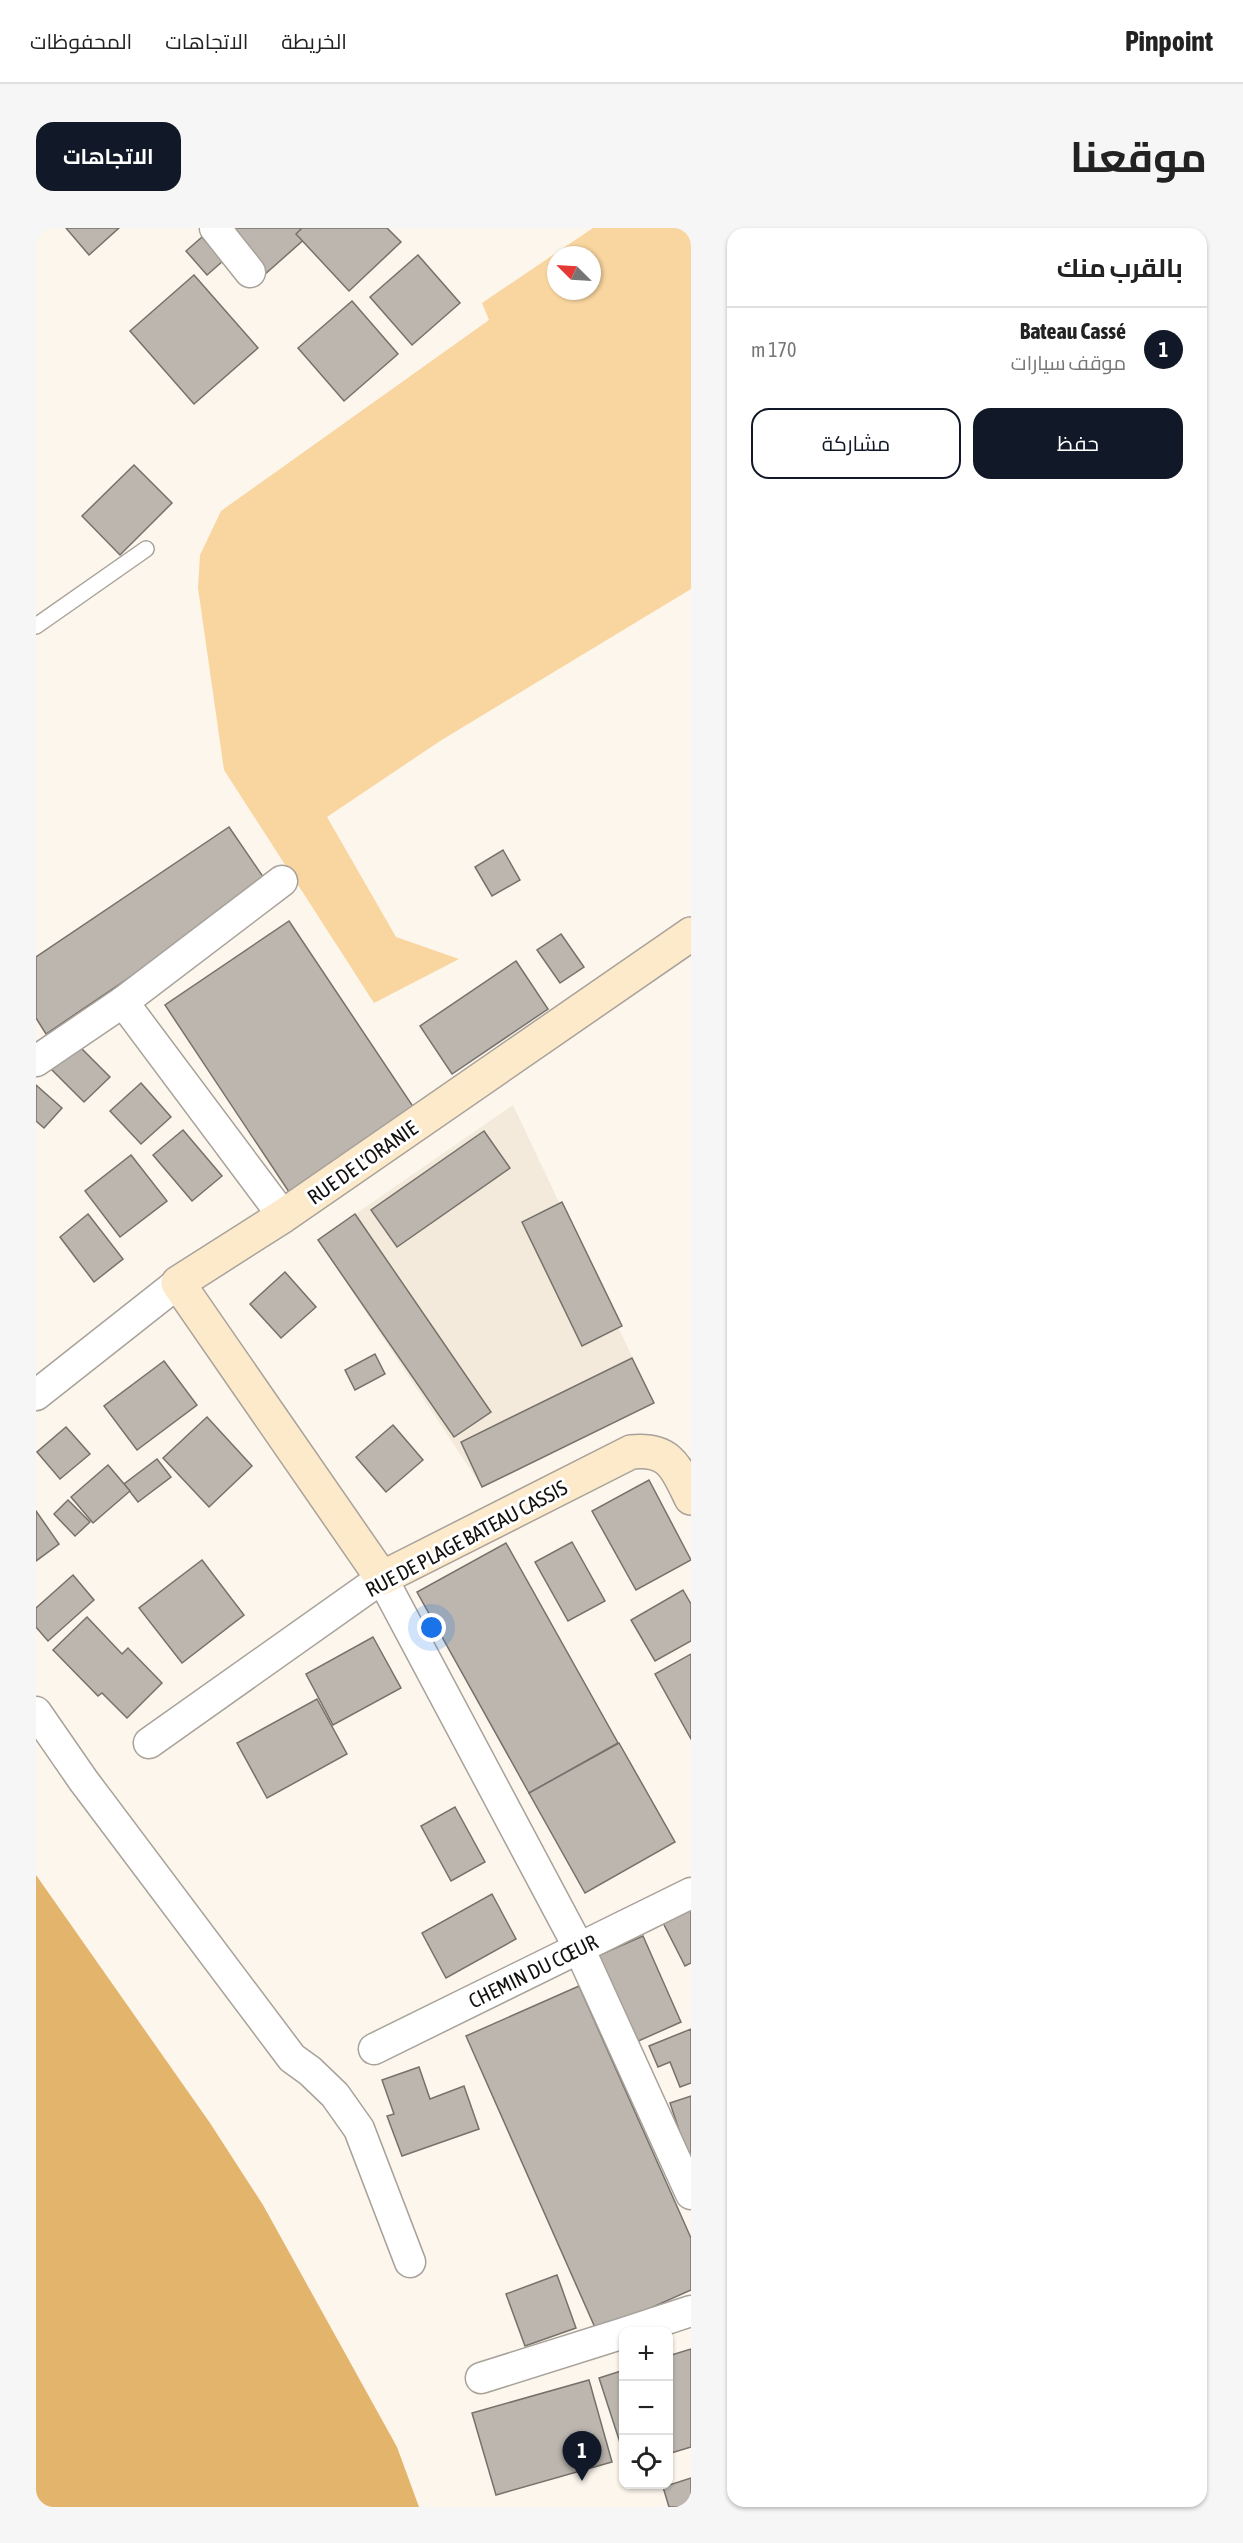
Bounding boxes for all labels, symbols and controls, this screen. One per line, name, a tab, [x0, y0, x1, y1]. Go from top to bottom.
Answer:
text: Pinpoint	[1125, 25, 1213, 57]
text: المحفوظات	[30, 29, 132, 53]
text: الاتجاهات	[165, 29, 248, 53]
text: الخريطة	[281, 29, 347, 53]
button: الاتجاهات	[36, 122, 181, 191]
text: موقعنا	[1070, 133, 1207, 181]
north arrow	[547, 246, 601, 300]
text: بالقرب منك	[1057, 253, 1183, 283]
text: Bateau Cassé	[1020, 318, 1126, 344]
text: 170 m	[751, 338, 796, 361]
text: 1	[1159, 338, 1168, 361]
text: موقف سيارات	[1011, 351, 1126, 374]
button: مشاركة	[751, 408, 961, 479]
button: حفظ	[973, 408, 1183, 479]
street label: RUE DE L'ORANIE	[302, 1115, 422, 1209]
street label: RUE DE PLAGE BATEAU CASSIS	[361, 1475, 571, 1601]
your location	[417, 1613, 446, 1642]
street label: CHEMIN DU CŒUR	[464, 1929, 602, 2013]
map controls	[619, 2327, 673, 2489]
button: +	[619, 2327, 673, 2381]
button: −	[619, 2381, 673, 2435]
pin: 1	[562, 2432, 602, 2481]
button: locate	[619, 2435, 673, 2489]

